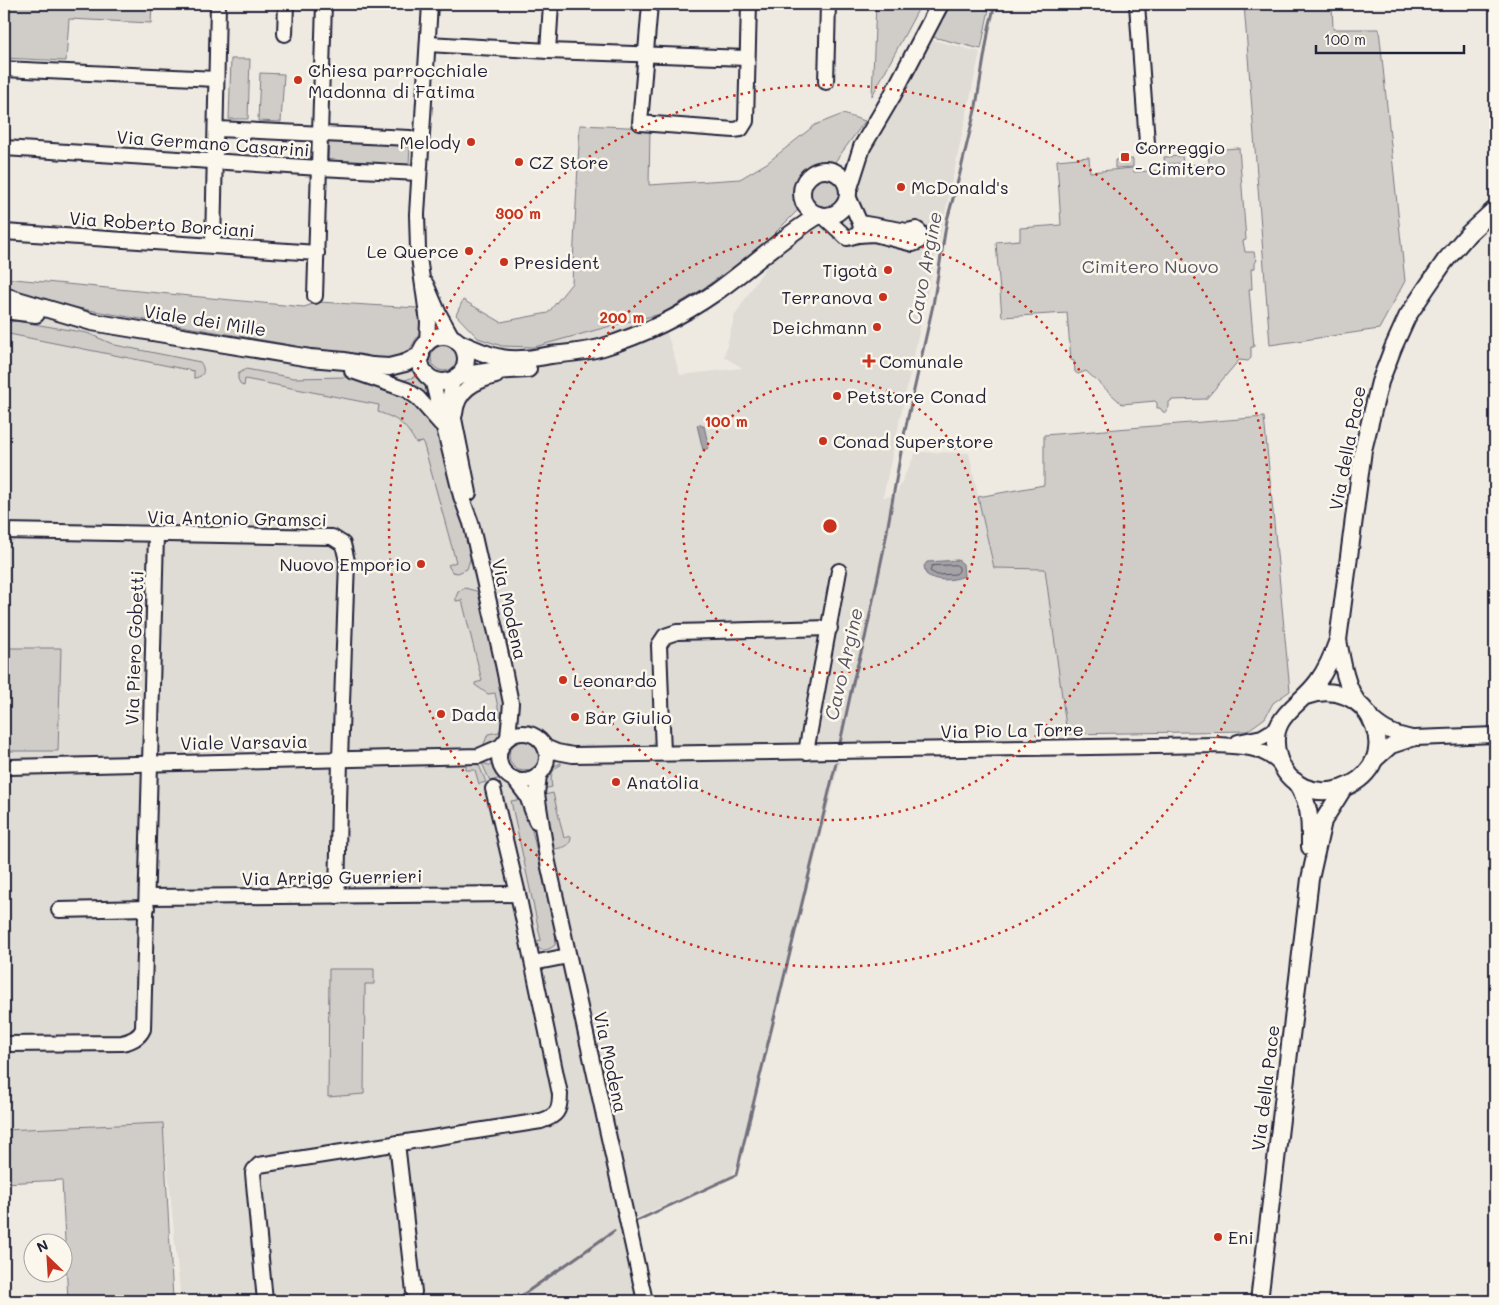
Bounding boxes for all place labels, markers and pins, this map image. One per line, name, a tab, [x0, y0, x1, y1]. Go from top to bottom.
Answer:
place label: Chiesa parrocchiale Madonna di Fatima	[308, 58, 488, 103]
marker: Chiesa parrocchiale Madonna di Fatima	[292, 74, 304, 86]
place label: Melody	[400, 130, 461, 154]
place label: Correggio - Cimitero	[1135, 135, 1226, 180]
marker: Melody	[465, 136, 477, 148]
place label: CZ Store	[529, 150, 609, 174]
marker: Correggio - Cimitero	[1119, 151, 1131, 163]
marker: CZ Store	[513, 156, 525, 168]
place label: McDonald's	[911, 175, 1009, 199]
marker: McDonald's	[895, 181, 907, 193]
place label: Le Querce	[367, 239, 459, 263]
marker: Le Querce	[463, 245, 475, 257]
place label: President	[514, 250, 600, 274]
marker: President	[498, 256, 510, 268]
place label: Tigotà	[822, 258, 878, 282]
marker: Tigotà	[882, 264, 894, 276]
place label: Terranova	[781, 285, 873, 309]
marker: Terranova	[877, 291, 889, 303]
place label: Deichmann	[772, 315, 867, 339]
marker: Deichmann	[871, 321, 883, 333]
place label: Comunale	[879, 349, 964, 373]
marker: Comunale	[863, 355, 875, 367]
place label: Petstore Conad	[847, 384, 986, 408]
marker: Petstore Conad	[831, 390, 843, 402]
place label: Conad Superstore	[833, 429, 994, 453]
marker: Conad Superstore	[817, 435, 829, 447]
centre of rings	[821, 517, 839, 535]
place label: Nuovo Emporio	[280, 552, 411, 576]
marker: Nuovo Emporio	[415, 558, 427, 570]
place label: Leonardo	[573, 668, 657, 692]
marker: Leonardo	[557, 674, 569, 686]
place label: Dada	[451, 702, 497, 726]
place label: Bar Giulio	[585, 705, 672, 729]
marker: Dada	[435, 708, 447, 720]
marker: Bar Giulio	[569, 711, 581, 723]
place label: Anatolia	[626, 770, 699, 794]
marker: Anatolia	[610, 776, 622, 788]
place label: Eni	[1228, 1225, 1254, 1249]
marker: Eni	[1212, 1231, 1224, 1243]

